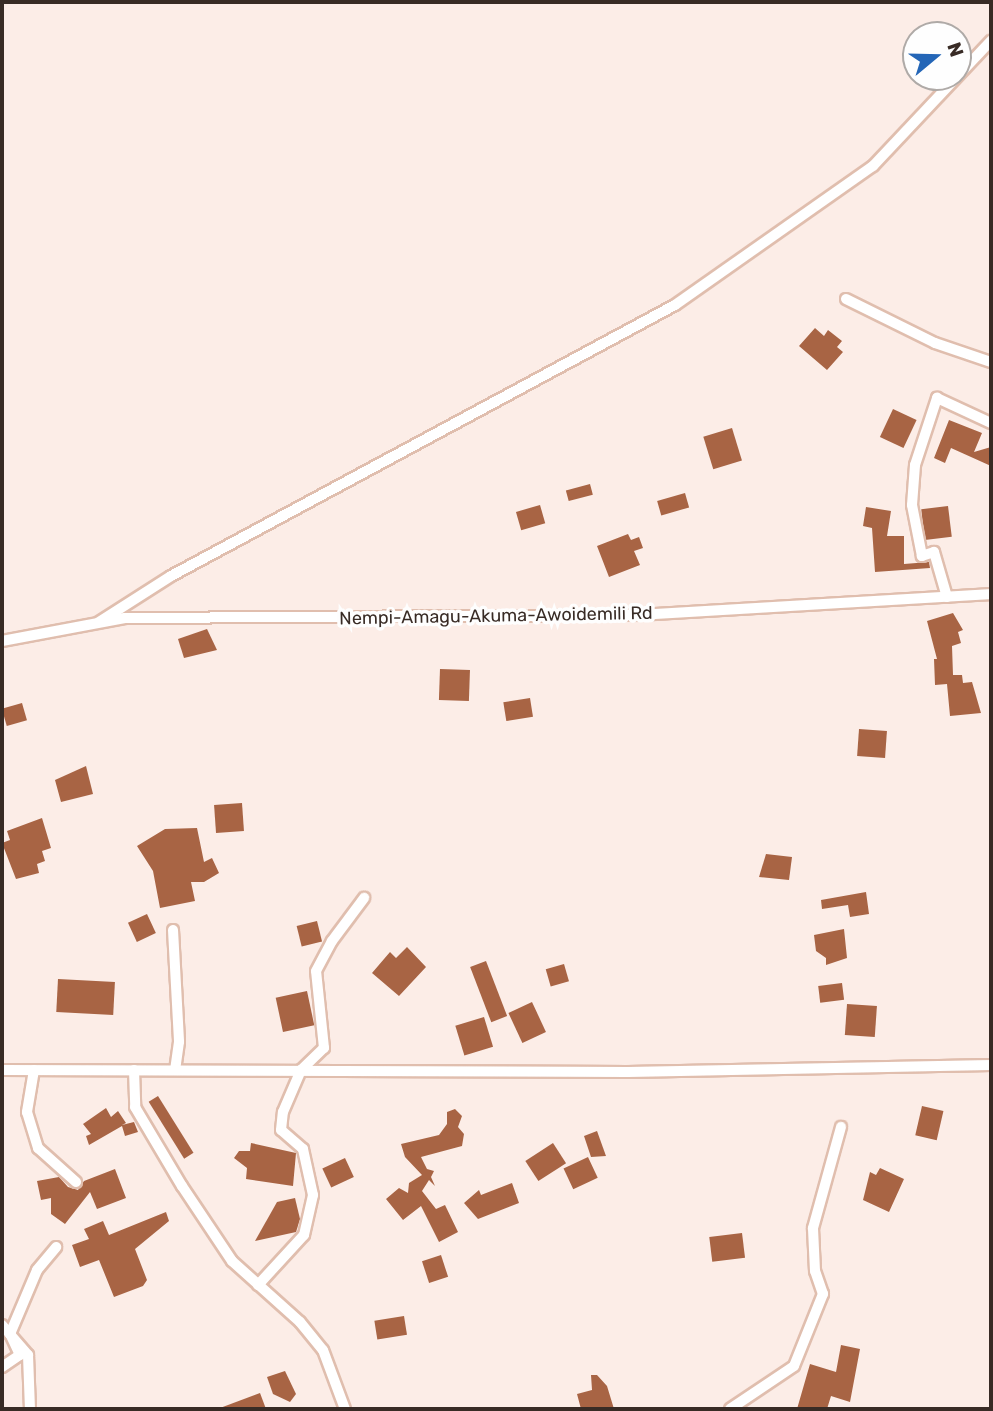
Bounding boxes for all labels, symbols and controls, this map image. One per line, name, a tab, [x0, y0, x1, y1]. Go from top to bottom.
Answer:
north arrow	[902, 21, 972, 91]
text: N	[942, 39, 969, 60]
street label: Nempi-Amagu-Akuma-Awoidemili Rd	[339, 602, 653, 630]

